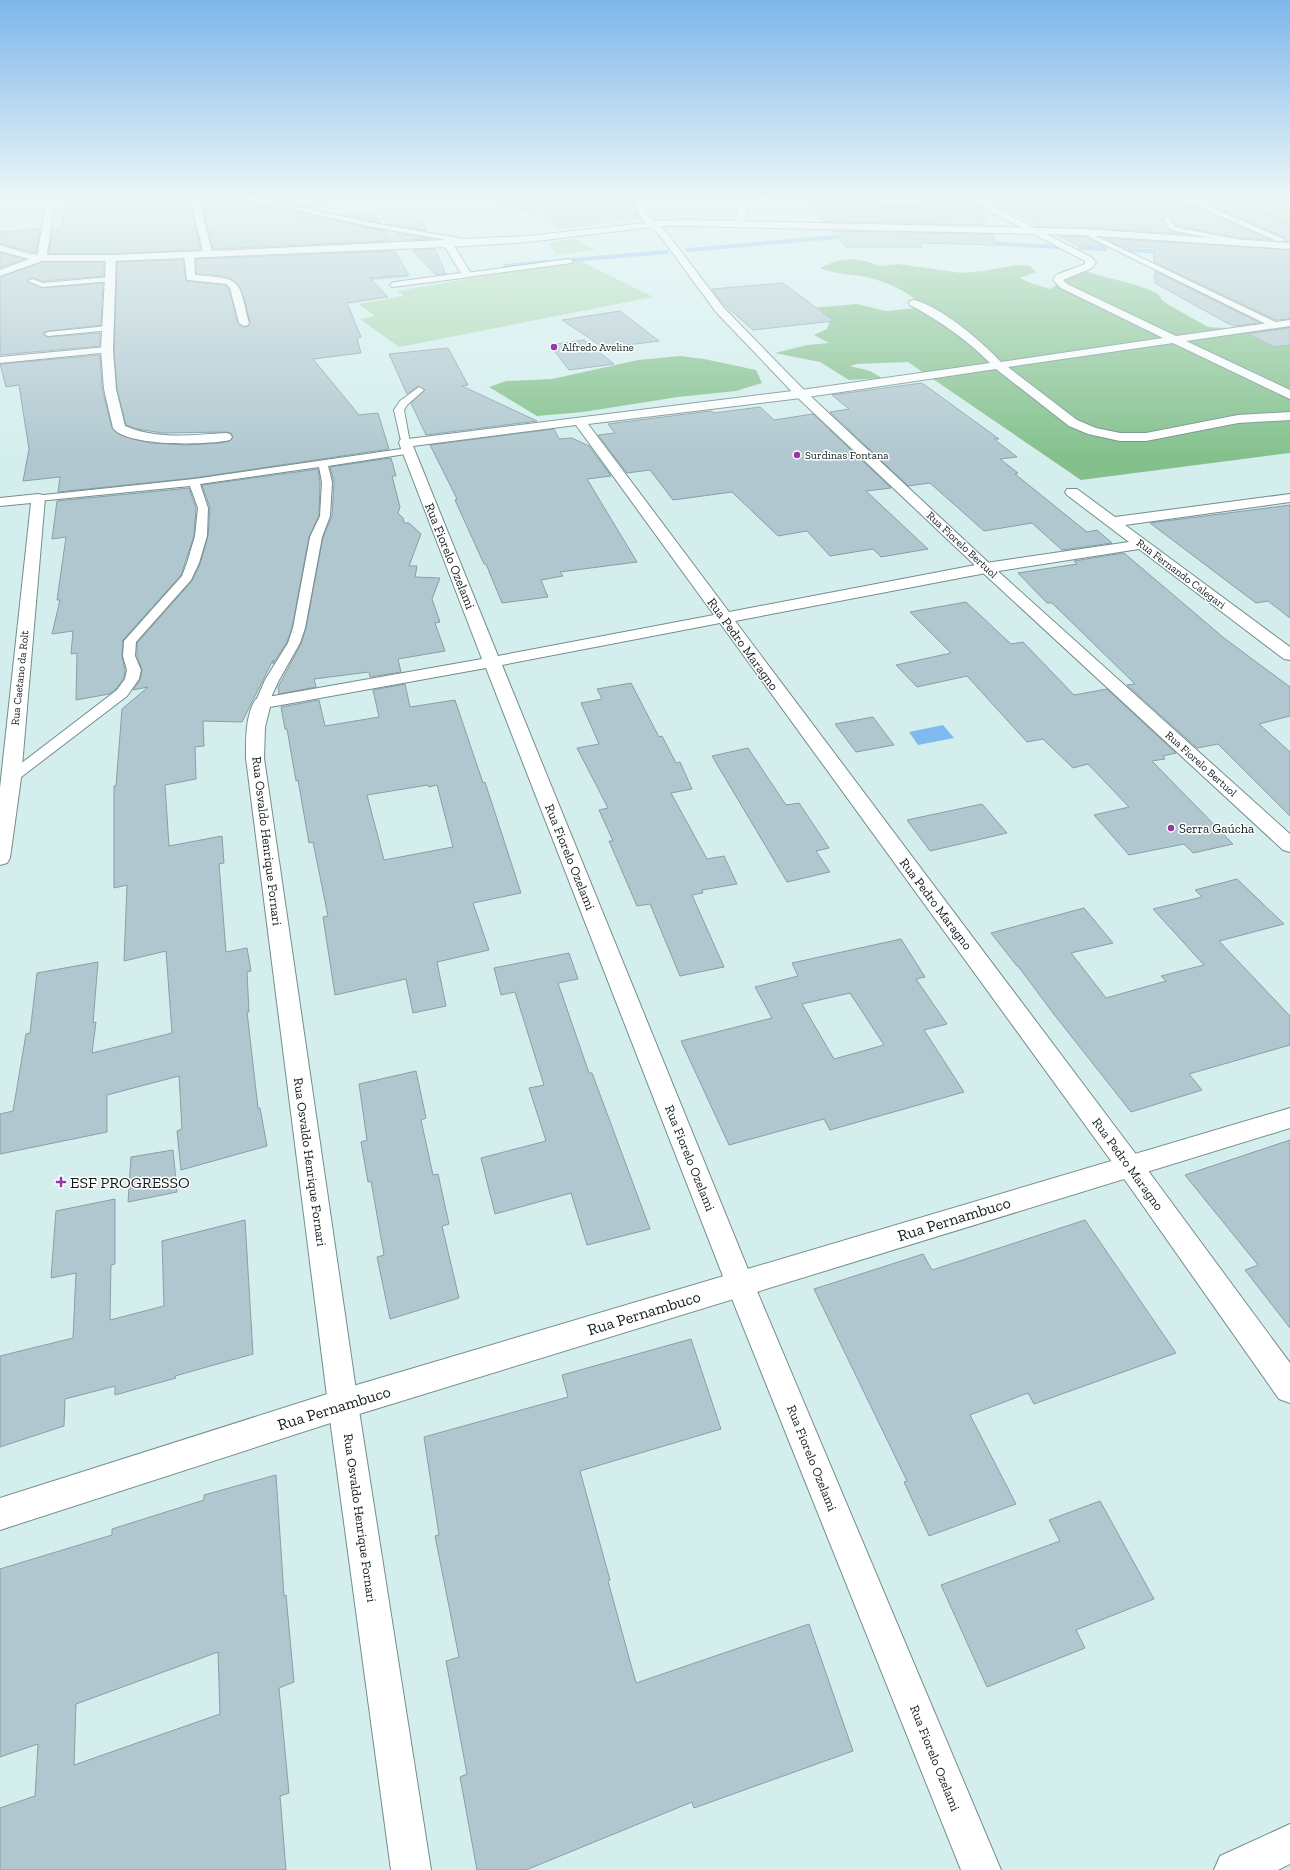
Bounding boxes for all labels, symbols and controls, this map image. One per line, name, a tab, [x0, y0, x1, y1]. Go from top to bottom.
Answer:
place label: Alfredo Aveline	[562, 341, 634, 354]
marker: Alfredo Aveline	[549, 342, 559, 352]
place label: Surdinas Fontana	[805, 449, 889, 462]
marker: Surdinas Fontana	[792, 450, 802, 460]
street label: Rua Fiorelo Ozelami	[422, 501, 478, 612]
street label: Rua Fiorelo Bertuol	[924, 509, 1000, 581]
street label: Rua Fernando Calegari	[1134, 536, 1228, 612]
street label: Rua Pedro Maragno	[704, 595, 782, 693]
street label: Rua Caetano da Rolt	[9, 629, 32, 726]
street label: Rua Fiorelo Bertuol	[1163, 728, 1239, 800]
street label: Rua Osvaldo Henrique Fornari	[249, 756, 285, 927]
street label: Rua Fiorelo Ozelami	[542, 802, 598, 913]
place label: Serra Gaúcha	[1179, 821, 1255, 836]
marker: Serra Gaúcha	[1166, 823, 1176, 833]
street label: Rua Pedro Maragno	[897, 855, 975, 953]
street label: Rua Osvaldo Henrique Fornari	[291, 1077, 329, 1248]
street label: Rua Fiorelo Ozelami	[662, 1103, 718, 1214]
street label: Rua Pedro Maragno	[1089, 1115, 1167, 1213]
place label: ESF PROGRESSO	[70, 1173, 190, 1192]
marker: ESF PROGRESSO	[55, 1176, 67, 1188]
street label: Rua Pernambuco	[895, 1193, 1013, 1245]
street label: Rua Pernambuco	[585, 1287, 703, 1339]
street label: Rua Pernambuco	[275, 1382, 393, 1434]
street label: Rua Fiorelo Ozelami	[784, 1403, 840, 1514]
street label: Rua Osvaldo Henrique Fornari	[341, 1433, 379, 1604]
street label: Rua Fiorelo Ozelami	[907, 1703, 963, 1814]

